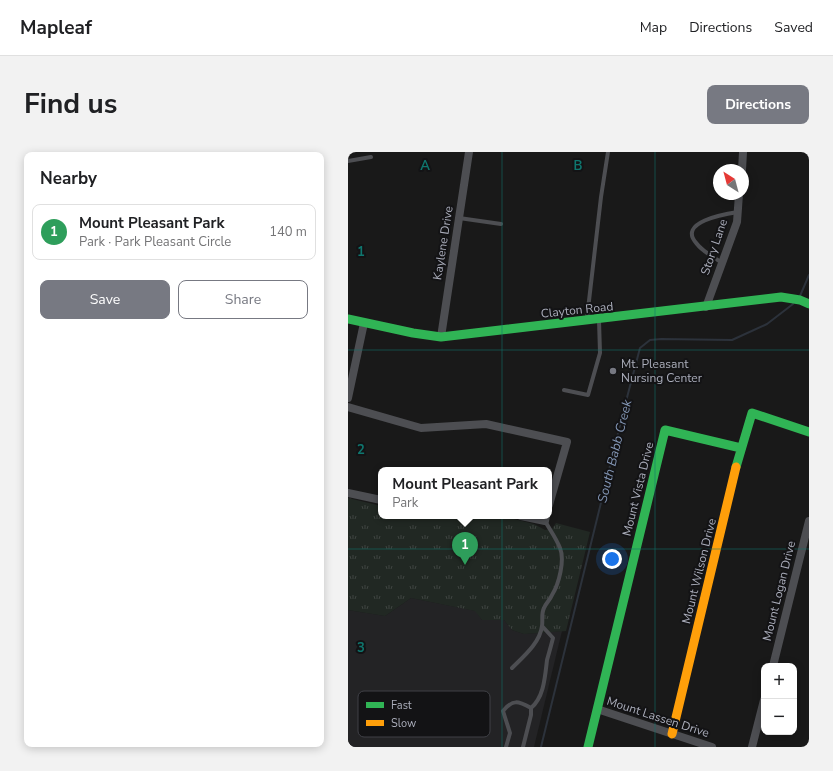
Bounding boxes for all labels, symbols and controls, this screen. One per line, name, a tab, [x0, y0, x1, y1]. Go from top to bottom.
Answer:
text: Mapleaf	[20, 15, 92, 41]
text: Map	[640, 18, 667, 37]
text: Directions	[689, 18, 752, 37]
text: Saved	[774, 18, 813, 37]
text: Find us	[24, 85, 118, 123]
button: Directions	[707, 85, 809, 124]
text: A	[420, 157, 430, 175]
text: B	[574, 157, 583, 175]
north arrow	[713, 164, 749, 200]
text: Nearby	[40, 167, 97, 190]
street label: Kaylene Drive	[429, 205, 457, 281]
text: Mount Pleasant Park	[79, 213, 224, 233]
street label: Story Lane	[697, 217, 731, 277]
text: 1	[50, 223, 58, 241]
text: 140 m	[269, 223, 307, 241]
text: Park · Park Pleasant Circle	[79, 233, 231, 251]
text: 1	[357, 243, 365, 261]
button: Save	[40, 280, 170, 319]
button: Share	[178, 280, 308, 319]
street label: Clayton Road	[540, 298, 614, 322]
place label: Mt. Pleasant Nursing Center	[621, 356, 703, 386]
marker: Mt. Pleasant Nursing Center	[608, 366, 618, 376]
water label: South Babb Creek	[593, 397, 637, 505]
street label: Mount Vista Drive	[619, 440, 657, 538]
text: 2	[357, 441, 365, 459]
popup	[378, 467, 552, 519]
text: Mount Pleasant Park	[392, 474, 538, 494]
text: Park	[392, 494, 418, 512]
street label: Mount Wilson Drive	[678, 517, 720, 625]
pin: 1	[452, 532, 478, 565]
street label: Mount Logan Drive	[759, 539, 799, 643]
your location	[602, 549, 622, 569]
text: 3	[357, 639, 365, 657]
map controls	[761, 663, 797, 735]
button: +	[761, 663, 797, 699]
legend	[358, 691, 490, 737]
street label: Mount Lassen Drive	[605, 693, 711, 741]
text: Fast	[391, 698, 412, 713]
button: −	[761, 699, 797, 735]
text: Slow	[391, 716, 416, 731]

